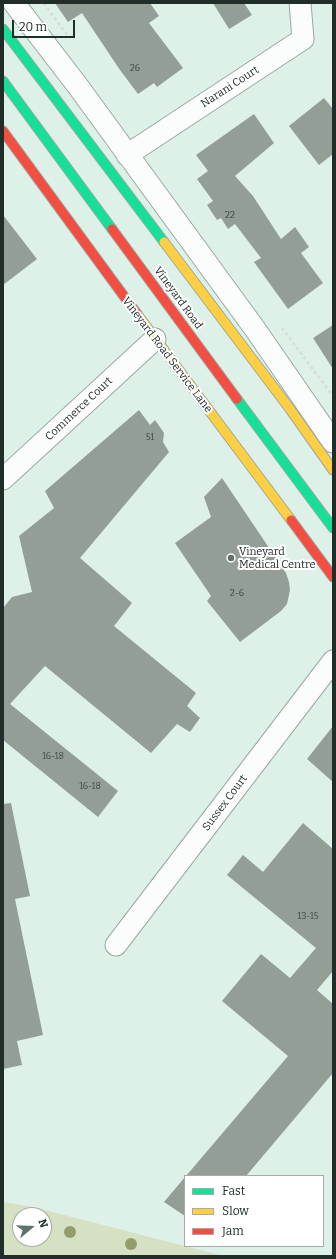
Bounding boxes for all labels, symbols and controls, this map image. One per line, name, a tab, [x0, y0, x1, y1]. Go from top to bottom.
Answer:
scale bar	[14, 12, 77, 38]
text: 20 m	[19, 20, 47, 34]
house number: 26	[130, 63, 140, 73]
street label: Narani Court	[199, 63, 261, 111]
house number: 22	[225, 210, 235, 220]
street label: Vineyard Road	[151, 264, 205, 332]
street label: Vineyard Road Service Lane	[119, 295, 215, 415]
street label: Commerce Court	[43, 374, 115, 444]
house number: 51	[146, 432, 154, 442]
place label: Vineyard Medical Centre	[239, 545, 316, 571]
marker: Vineyard Medical Centre	[226, 553, 236, 563]
house number: 2-6	[230, 588, 244, 598]
house number: 16-18	[42, 751, 64, 761]
street label: Sussex Court	[200, 772, 250, 834]
house number: 16-18	[79, 781, 101, 791]
house number: 13-15	[298, 911, 318, 921]
legend	[184, 1175, 324, 1247]
text: Fast	[222, 1184, 245, 1198]
text: Slow	[222, 1204, 249, 1218]
north arrow	[12, 1207, 52, 1247]
text: N	[35, 1217, 50, 1229]
text: Jam	[222, 1224, 244, 1238]

